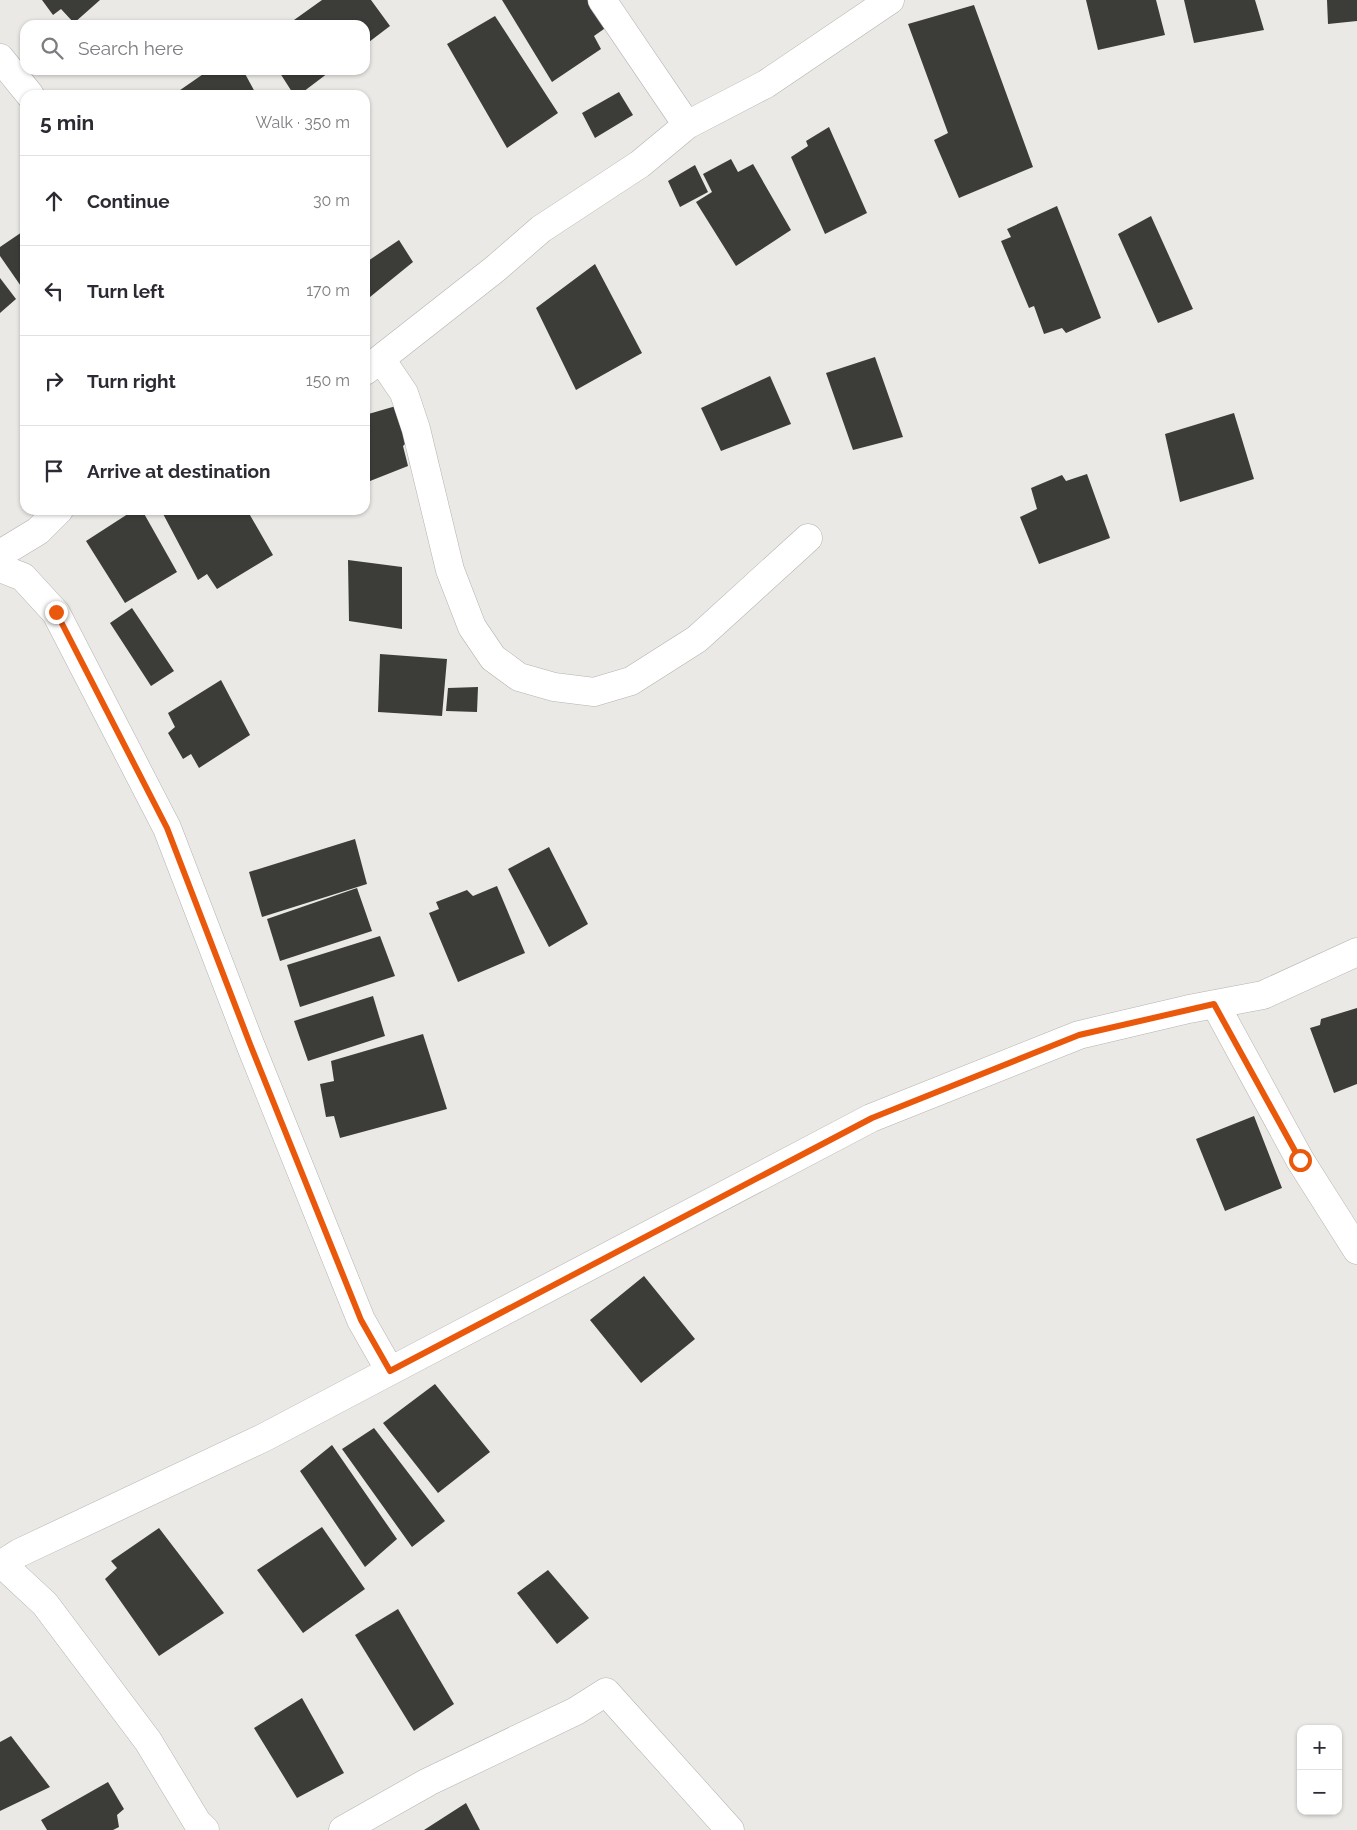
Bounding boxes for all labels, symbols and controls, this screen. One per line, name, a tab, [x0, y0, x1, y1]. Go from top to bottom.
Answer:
search box	[20, 20, 370, 75]
icon: search	[38, 34, 66, 62]
text: Search here	[78, 37, 184, 59]
text: 5 min	[40, 110, 94, 135]
text: Walk · 350 m	[256, 113, 350, 132]
icon: ahead	[40, 187, 68, 215]
text: Continue	[87, 190, 170, 212]
text: 30 m	[313, 191, 350, 210]
icon: left	[40, 277, 68, 305]
text: Turn left	[87, 280, 164, 302]
text: 170 m	[306, 281, 350, 300]
icon: right	[40, 367, 68, 395]
text: Turn right	[87, 370, 176, 392]
text: 150 m	[306, 371, 350, 390]
icon: arrive	[40, 457, 68, 485]
text: Arrive at destination	[87, 460, 271, 482]
route end	[45, 601, 68, 624]
route start	[1289, 1149, 1312, 1172]
map controls	[1297, 1725, 1342, 1815]
button: +	[1297, 1725, 1342, 1770]
button: −	[1297, 1770, 1342, 1815]

